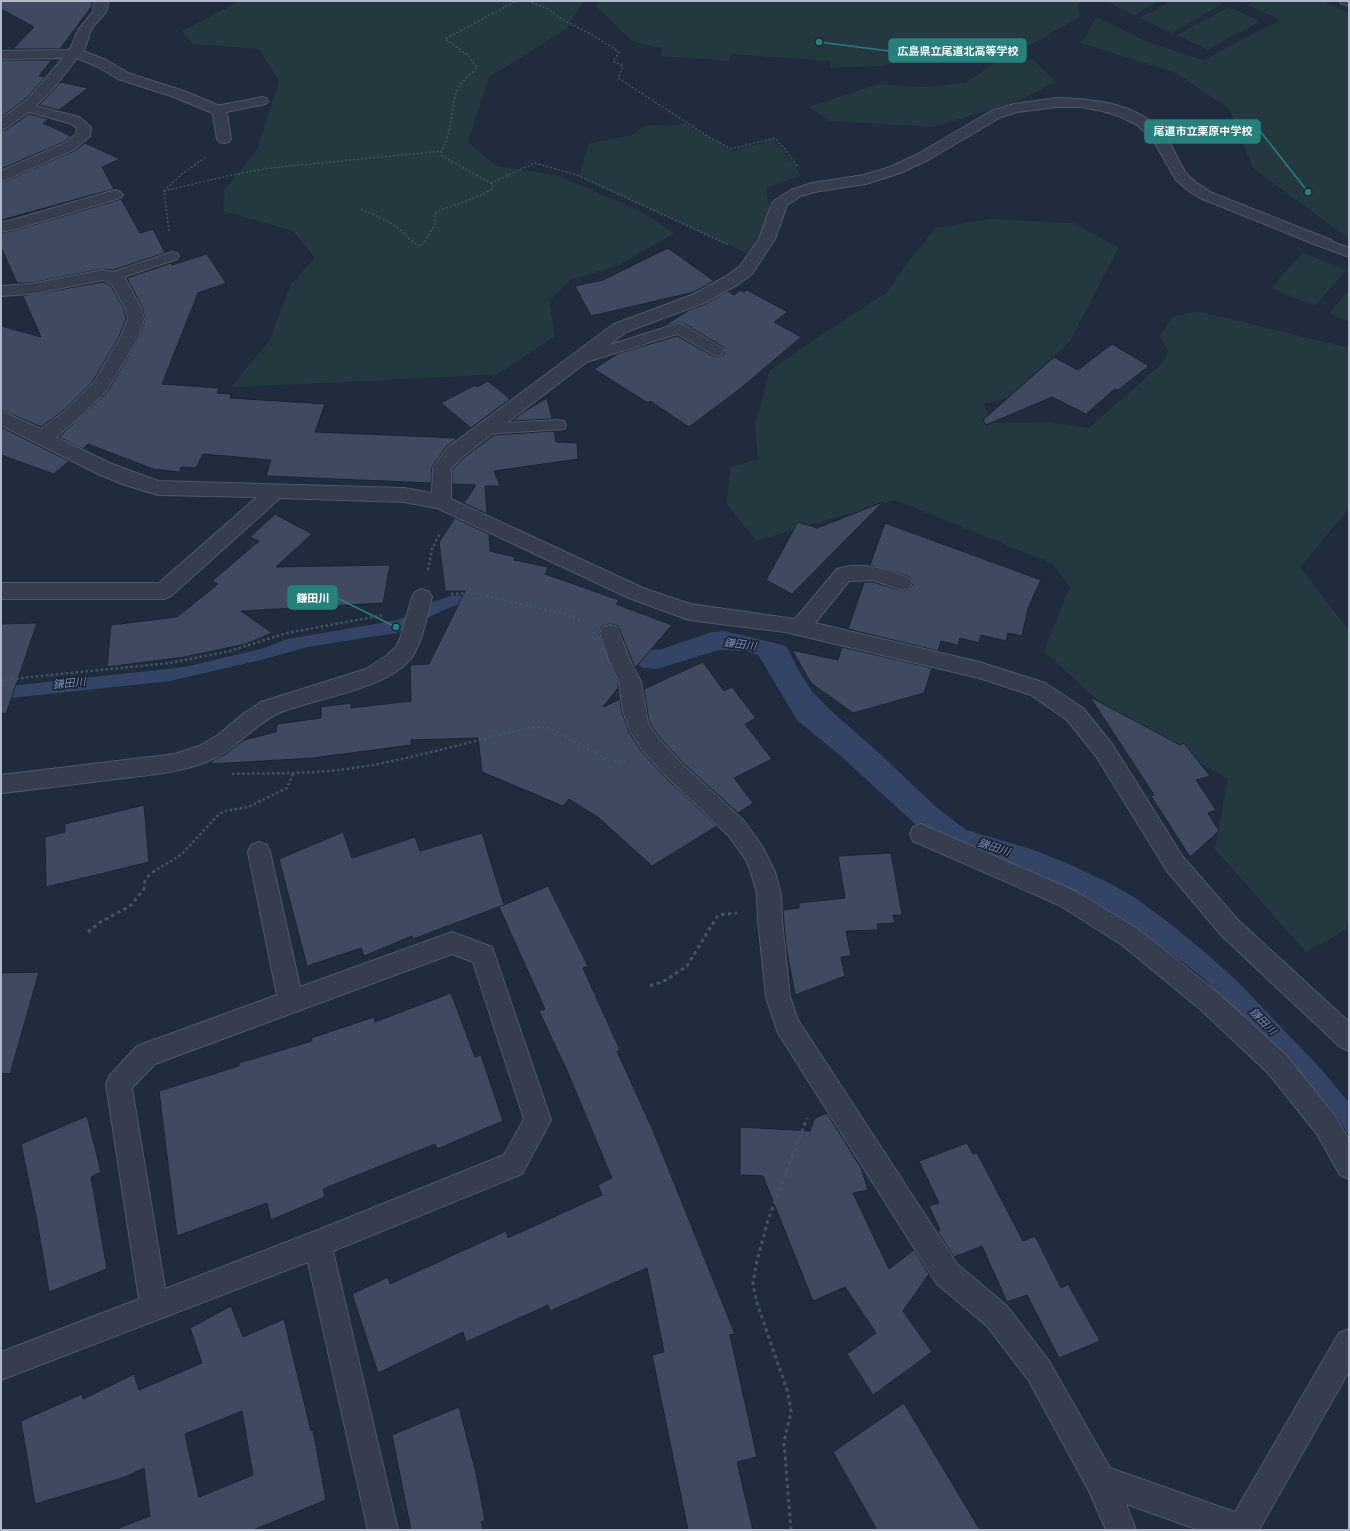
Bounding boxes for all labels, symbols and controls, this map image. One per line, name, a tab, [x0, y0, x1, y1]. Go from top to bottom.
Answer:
callout: 広島県立尾道北高等学校	[889, 39, 1026, 62]
text: 広島県立尾道北高等学校	[898, 43, 1019, 58]
callout: 尾道市立栗原中学校	[1145, 120, 1260, 143]
text: 尾道市立栗原中学校	[1154, 123, 1253, 138]
callout: 鎌田川	[288, 586, 337, 609]
text: 鎌田川	[297, 590, 330, 605]
water label: 鎌田川	[723, 634, 758, 653]
water label: 鎌田川	[52, 673, 87, 692]
water label: 鎌田川	[976, 834, 1013, 859]
water label: 鎌田川	[1246, 1004, 1281, 1038]

